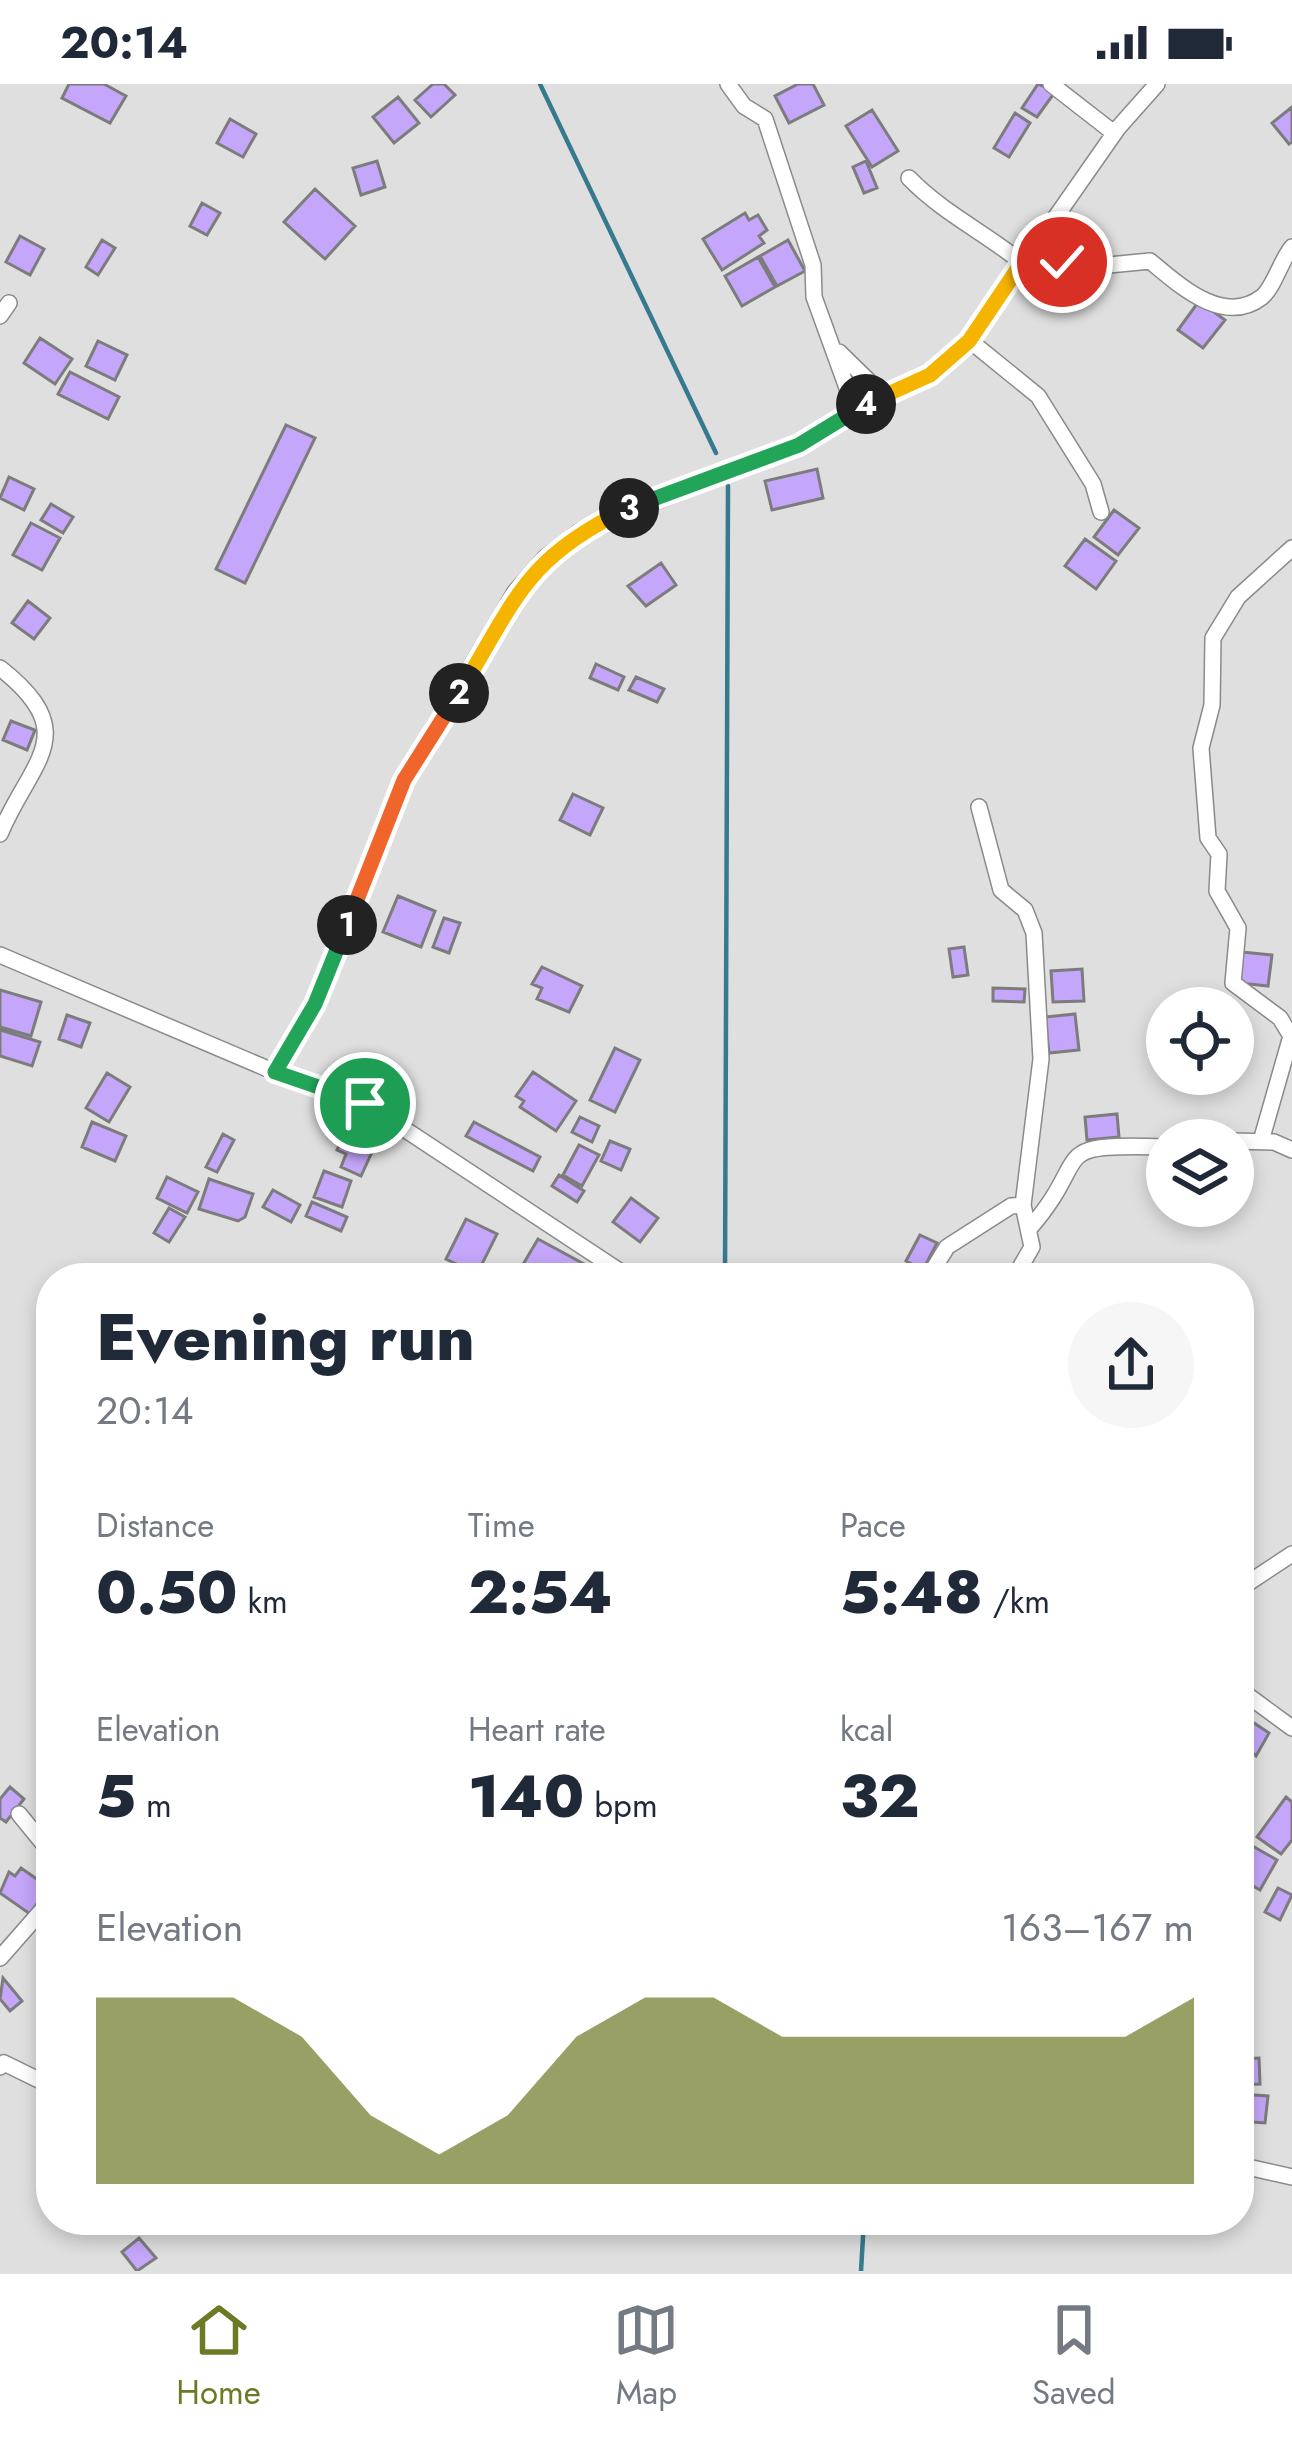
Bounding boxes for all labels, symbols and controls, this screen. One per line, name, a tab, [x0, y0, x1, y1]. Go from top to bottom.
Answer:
text: 20:14	[60, 10, 188, 75]
pin	[1011, 211, 1113, 313]
icon: check	[1029, 229, 1095, 295]
pin: 4	[836, 374, 896, 434]
text: 4	[854, 380, 878, 427]
pin: 3	[599, 478, 659, 538]
text: 3	[619, 484, 639, 531]
pin: 2	[429, 663, 489, 723]
text: 2	[448, 669, 470, 716]
pin: 1	[317, 895, 377, 955]
text: 1	[339, 901, 355, 948]
map controls	[1146, 987, 1254, 1227]
button: locate	[1146, 987, 1254, 1095]
pin	[314, 1052, 416, 1154]
icon: arrive	[332, 1070, 398, 1136]
button: layers	[1146, 1119, 1254, 1227]
text: Evening run	[96, 1289, 475, 1385]
button: share	[1068, 1302, 1194, 1428]
text: 20:14	[96, 1382, 194, 1439]
text: Distance	[96, 1502, 214, 1549]
text: Time	[468, 1502, 535, 1549]
text: Pace	[840, 1502, 906, 1549]
text: 0.50	[96, 1549, 238, 1636]
text: 2:54	[468, 1549, 613, 1636]
text: 5:48	[840, 1549, 983, 1636]
text: km	[238, 1578, 288, 1625]
text: /km	[983, 1578, 1050, 1625]
text: Elevation	[96, 1706, 220, 1753]
text: Heart rate	[468, 1706, 606, 1753]
text: kcal	[840, 1706, 893, 1753]
text: 5	[96, 1753, 136, 1840]
text: 140	[468, 1753, 584, 1840]
text: 32	[840, 1753, 920, 1840]
text: m	[136, 1782, 172, 1829]
text: bpm	[584, 1782, 658, 1829]
text: Elevation	[96, 1899, 243, 1956]
text: 163–167 m	[1001, 1899, 1194, 1956]
tab: Home	[176, 2297, 261, 2416]
tab: Map	[613, 2297, 679, 2416]
tab: Saved	[1032, 2297, 1116, 2416]

